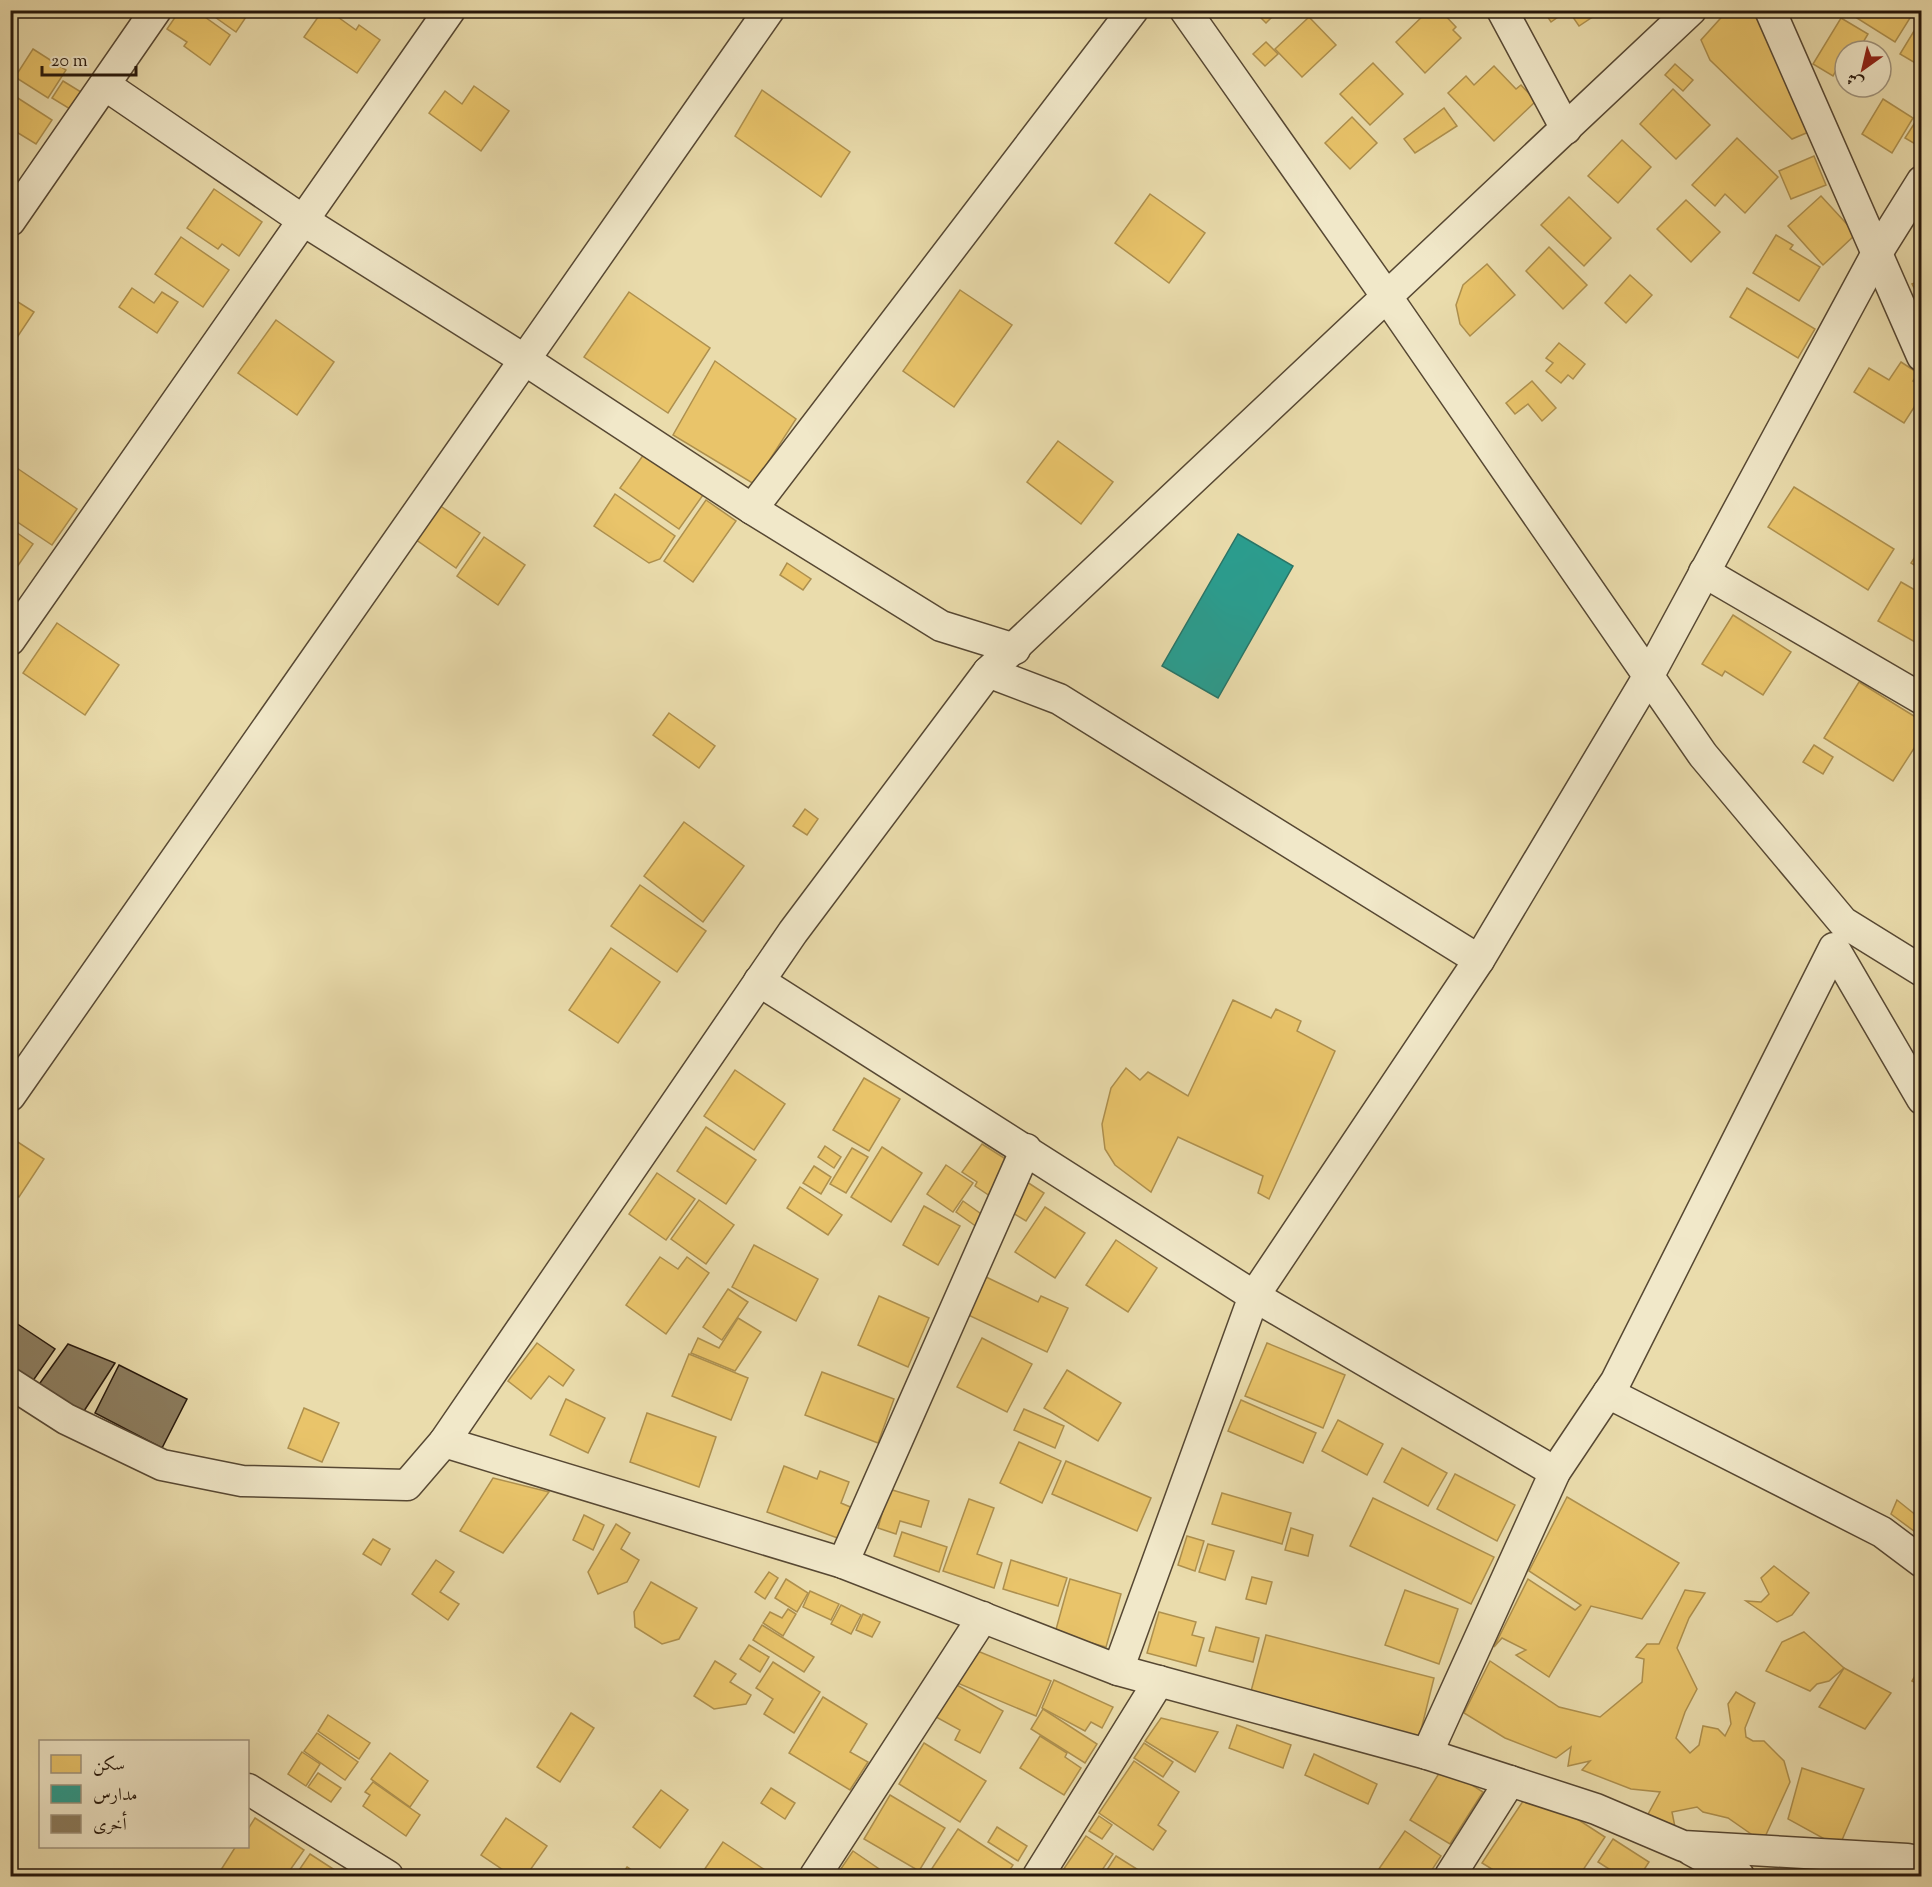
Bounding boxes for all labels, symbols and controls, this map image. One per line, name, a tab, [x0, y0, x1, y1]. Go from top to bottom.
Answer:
scale bar	[42, 39, 136, 77]
north arrow	[1833, 39, 1893, 99]
text: 20 m	[51, 49, 88, 75]
text: ش	[1843, 65, 1869, 93]
legend	[39, 1740, 249, 1848]
text: سكن	[93, 1753, 125, 1779]
text: مدارس	[93, 1783, 137, 1809]
text: أخرى	[93, 1811, 128, 1839]

